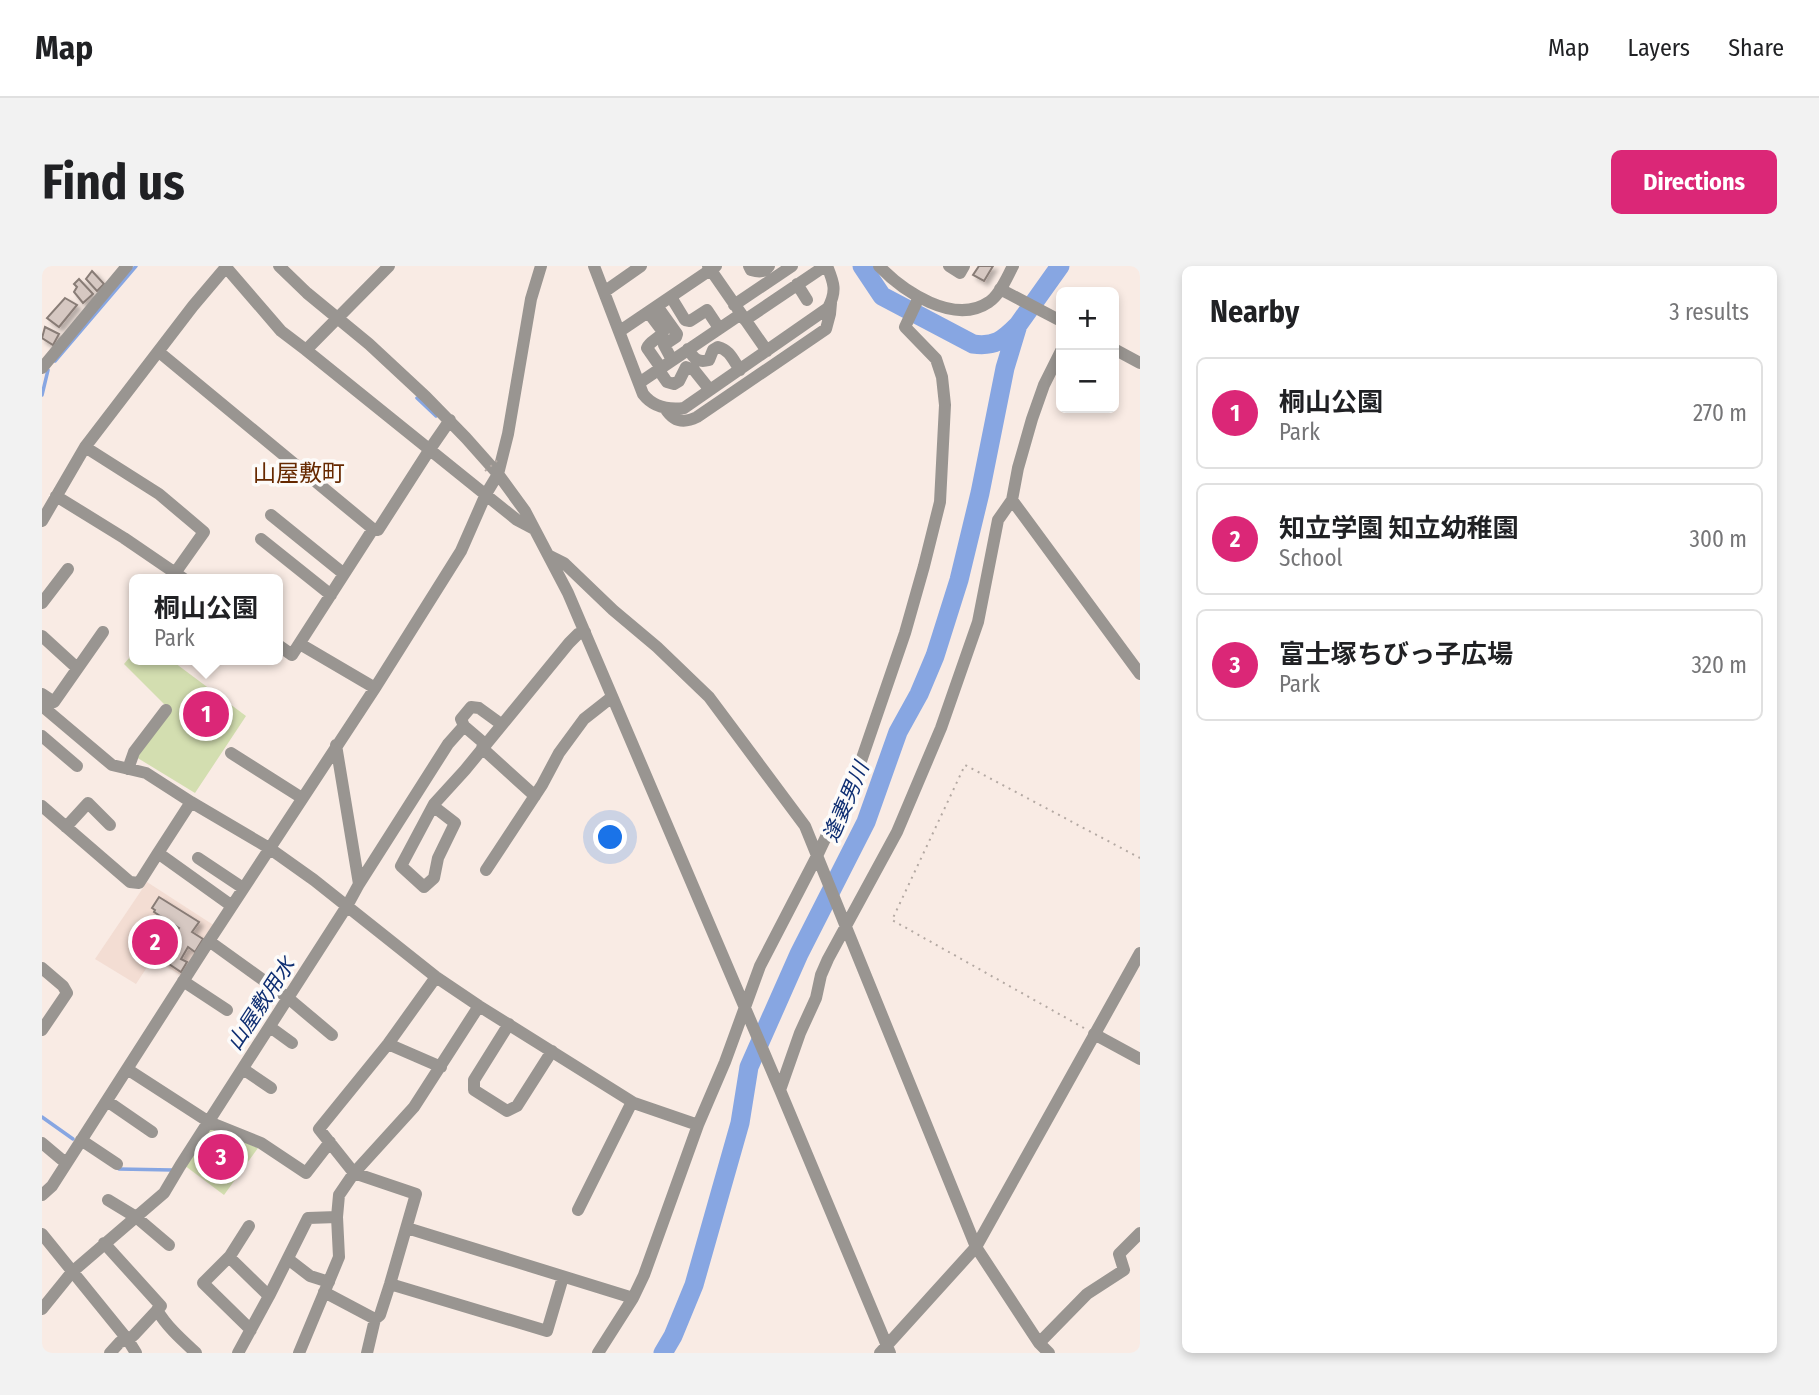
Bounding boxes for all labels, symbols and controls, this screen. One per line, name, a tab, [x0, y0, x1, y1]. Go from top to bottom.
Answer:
text: Map	[35, 28, 93, 68]
text: Map	[1548, 34, 1590, 62]
text: Layers	[1628, 34, 1690, 62]
text: Share	[1728, 34, 1784, 62]
button: Directions	[1611, 150, 1777, 214]
text: Find us	[42, 153, 185, 212]
map controls	[1056, 287, 1119, 413]
button: +	[1056, 287, 1119, 350]
text: Nearby	[1210, 294, 1299, 330]
text: 3 results	[1669, 298, 1749, 326]
button: −	[1056, 350, 1119, 413]
text: 桐山公園	[1279, 387, 1383, 418]
text: 1	[1230, 399, 1240, 427]
text: 270 m	[1693, 399, 1747, 427]
text: Park	[1279, 418, 1320, 446]
district label: 山屋敷町	[253, 459, 345, 487]
text: 知立学園 知立幼稚園	[1279, 513, 1518, 544]
text: 2	[1230, 525, 1240, 553]
text: 300 m	[1690, 525, 1747, 553]
text: School	[1279, 544, 1343, 572]
popup	[129, 574, 283, 665]
text: 桐山公園	[154, 593, 258, 624]
text: Park	[154, 624, 195, 652]
text: 富士塚ちびっ子広場	[1279, 639, 1513, 670]
text: 3	[1230, 651, 1240, 679]
text: 320 m	[1692, 651, 1747, 679]
text: Park	[1279, 670, 1320, 698]
pin: 1	[183, 688, 229, 740]
water label: 逢妻男川	[818, 756, 875, 846]
your location	[593, 820, 627, 854]
pin: 2	[132, 916, 178, 968]
water label: 山屋敷用水	[222, 951, 302, 1055]
pin: 3	[198, 1131, 244, 1183]

